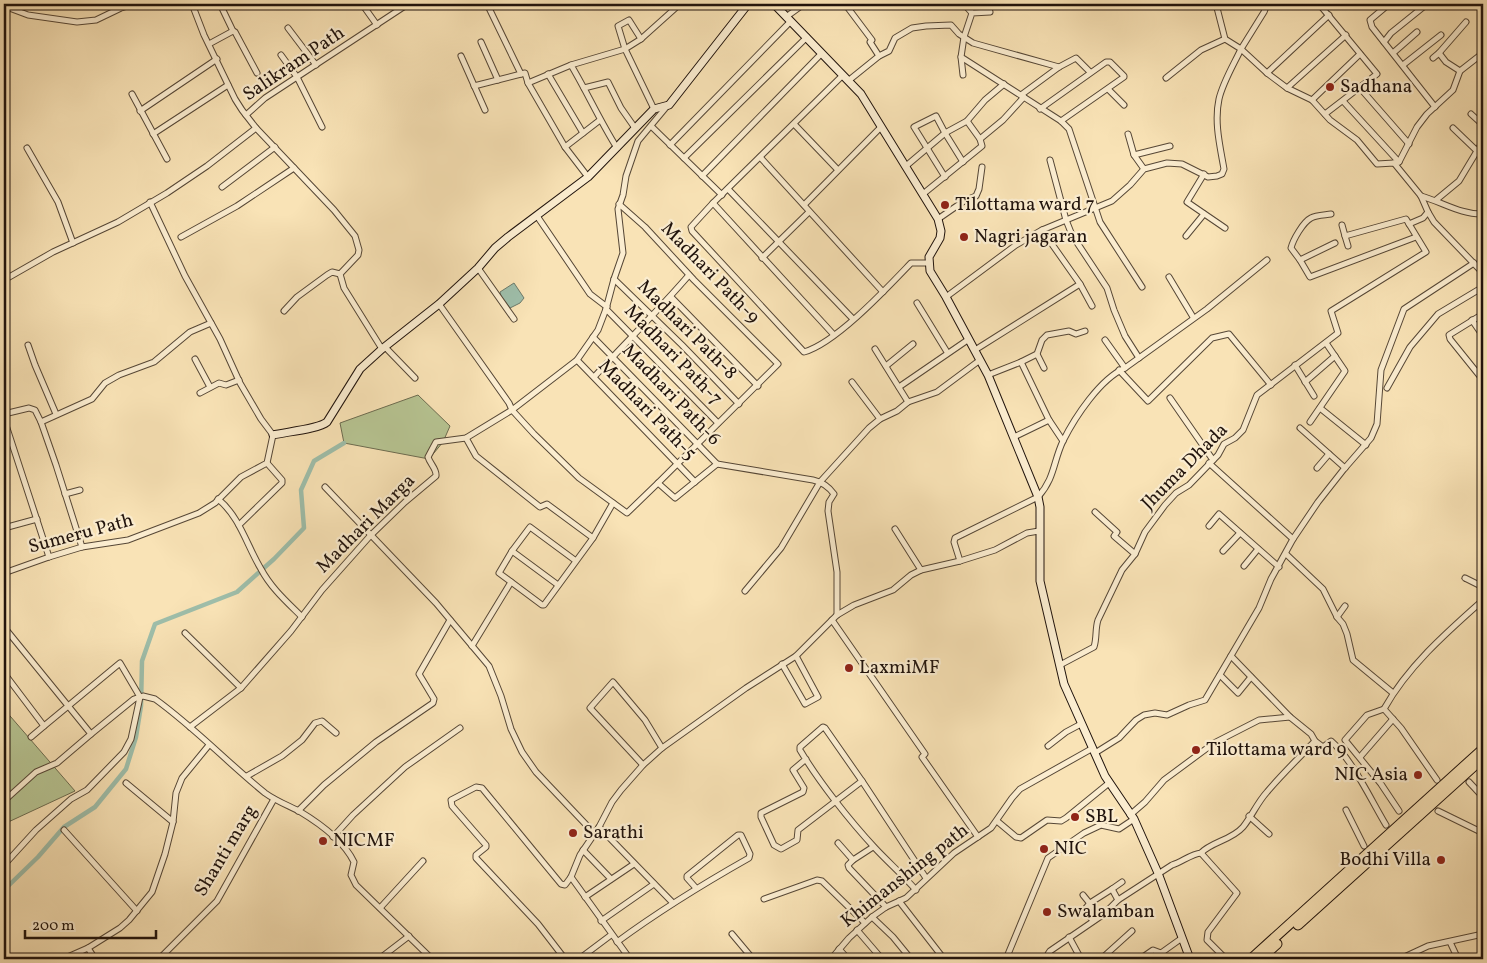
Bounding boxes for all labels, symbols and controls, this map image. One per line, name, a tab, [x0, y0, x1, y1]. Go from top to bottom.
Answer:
street label: Salikram Path	[238, 20, 350, 108]
place label: Sadhana	[1340, 74, 1412, 100]
marker: Sadhana	[1324, 81, 1336, 93]
place label: Tilottama ward 7	[955, 192, 1095, 218]
marker: Tilottama ward 7	[939, 199, 951, 211]
street label: Madhari Path-9	[655, 216, 765, 330]
place label: Nagri jagaran	[974, 224, 1088, 250]
marker: Nagri jagaran	[958, 231, 970, 243]
street label: Madhari Path-8	[631, 274, 743, 386]
street label: Madhari Path-7	[618, 299, 728, 411]
street label: Madhari Path-6	[616, 338, 726, 452]
street label: Madhari Path-5	[592, 354, 702, 466]
street label: Jhuma Dhada	[1136, 418, 1234, 516]
street label: Madhari Marga	[311, 469, 421, 579]
street label: Sumeru Path	[26, 508, 136, 560]
place label: LaxmiMF	[859, 655, 940, 681]
marker: LaxmiMF	[843, 662, 855, 674]
place label: Tilottama ward 9	[1206, 737, 1346, 763]
marker: Tilottama ward 9	[1190, 744, 1202, 756]
place label: NIC Asia	[1334, 762, 1408, 788]
marker: NIC Asia	[1412, 769, 1424, 781]
street label: Shanti marg	[188, 800, 264, 902]
place label: SBL	[1085, 804, 1118, 830]
marker: SBL	[1069, 811, 1081, 823]
street label: Khimanshing path	[836, 818, 974, 934]
place label: Sarathi	[583, 820, 644, 846]
marker: Sarathi	[567, 827, 579, 839]
place label: NICMF	[333, 828, 395, 854]
marker: NICMF	[317, 835, 329, 847]
place label: NIC	[1054, 836, 1087, 862]
marker: NIC	[1038, 843, 1050, 855]
place label: Bodhi Villa	[1339, 847, 1431, 873]
marker: Bodhi Villa	[1435, 854, 1447, 866]
place label: Swalamban	[1057, 899, 1155, 925]
marker: Swalamban	[1041, 906, 1053, 918]
scale bar	[25, 908, 156, 940]
text: 200 m	[32, 916, 75, 937]

